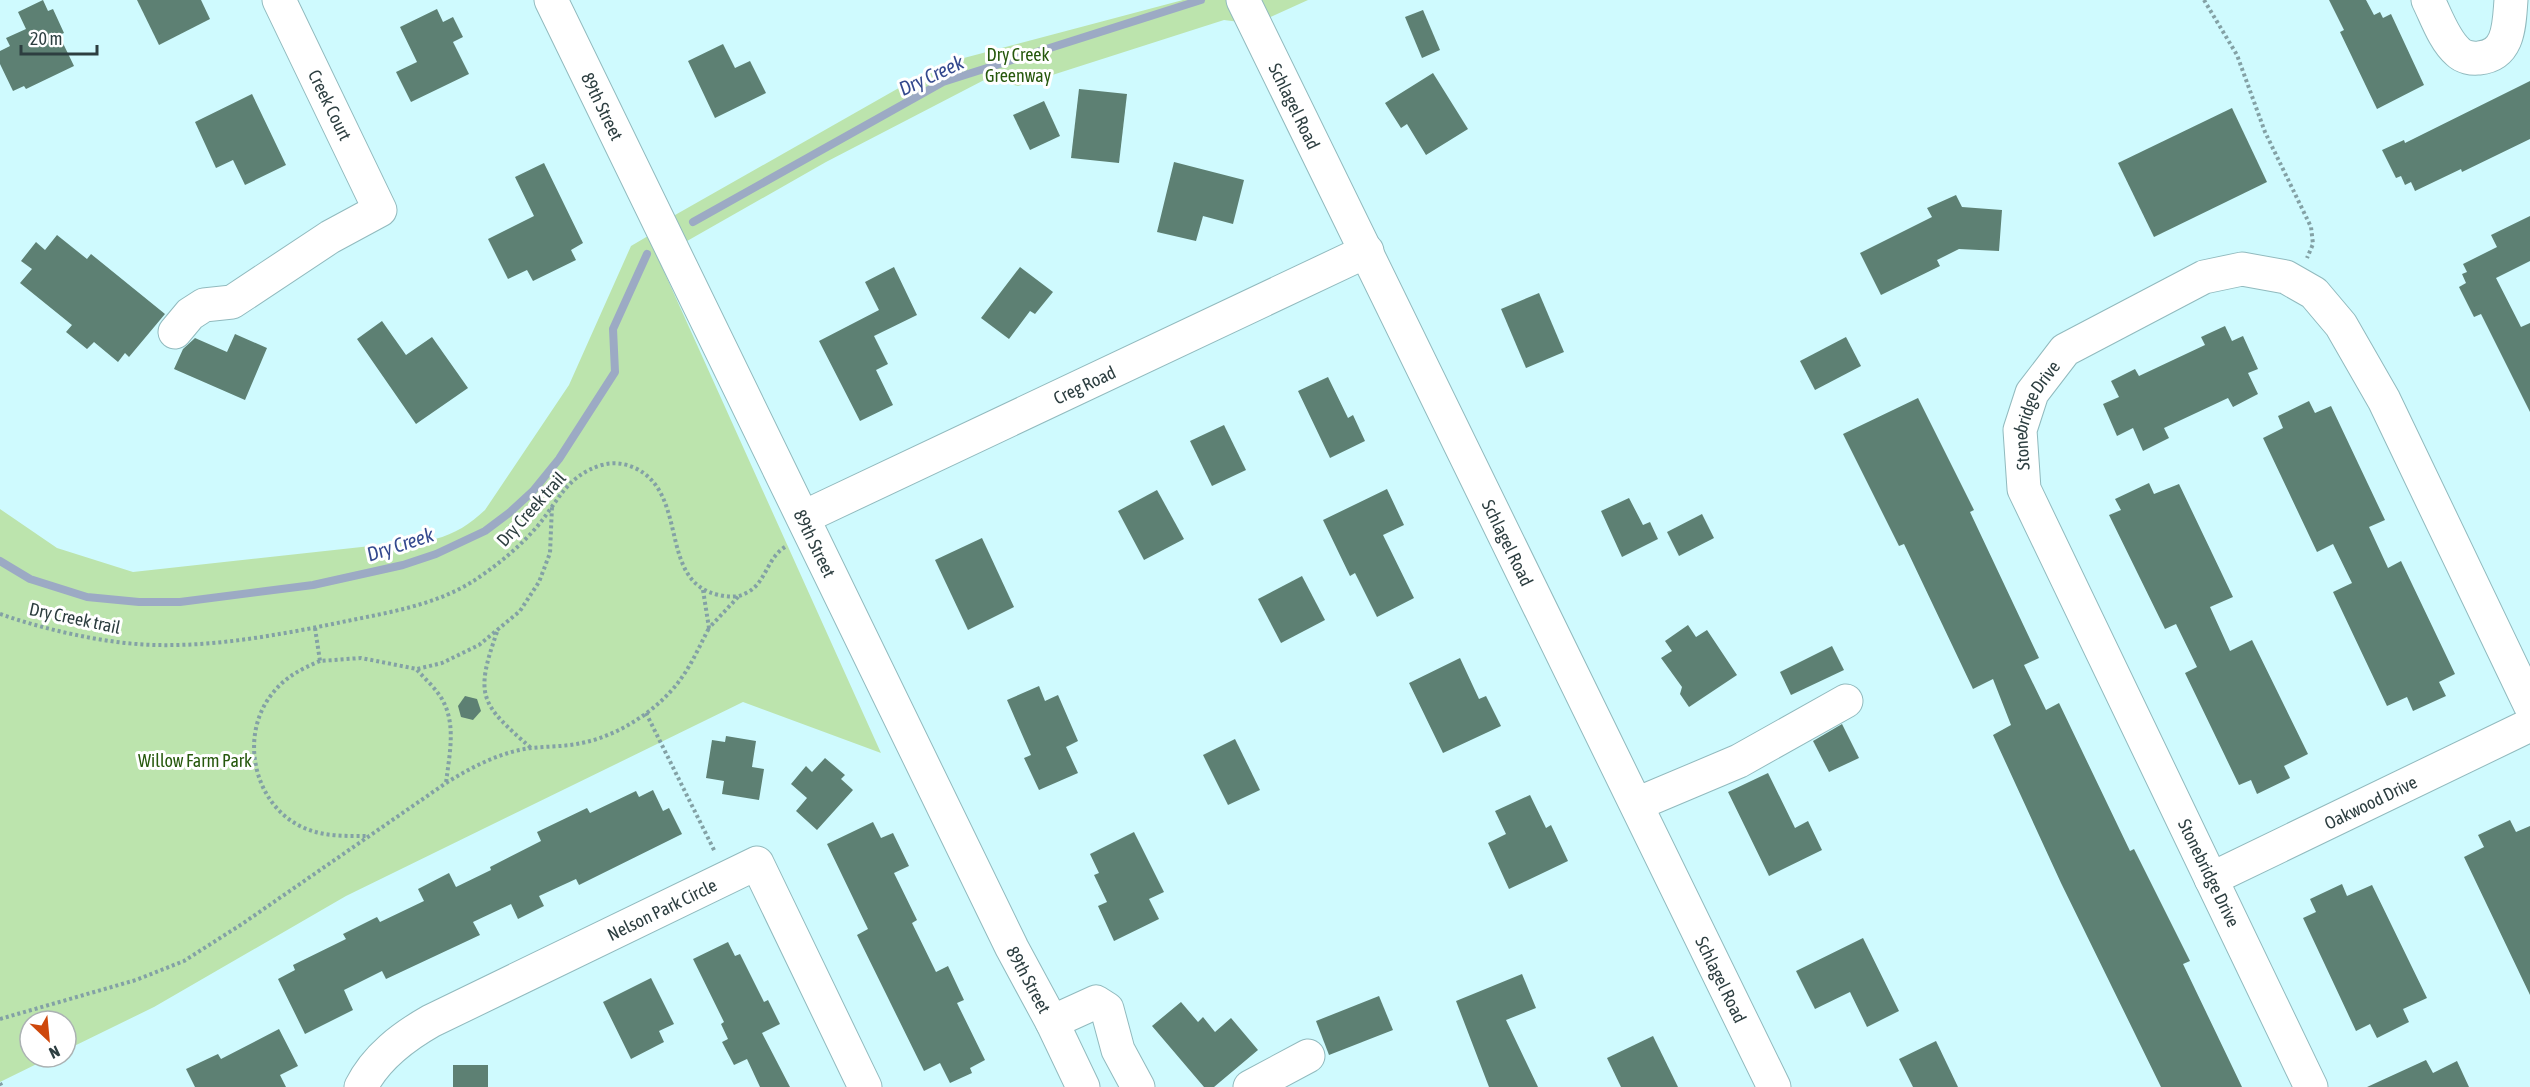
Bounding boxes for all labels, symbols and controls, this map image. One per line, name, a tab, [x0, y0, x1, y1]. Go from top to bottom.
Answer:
scale bar	[21, 18, 98, 56]
text: 20 m	[30, 28, 62, 49]
park label: Dry Creek Greenway	[985, 44, 1051, 86]
water label: Dry Creek	[895, 50, 967, 100]
street label: Schlagel Road	[1265, 59, 1325, 153]
street label: Creek Court	[304, 66, 356, 144]
street label: 89th Street	[577, 69, 628, 143]
street label: Stonebridge Drive	[2009, 356, 2064, 471]
street label: Creg Road	[1050, 361, 1119, 408]
street label: Dry Creek trail	[492, 467, 570, 550]
street label: Schlagel Road	[1478, 496, 1538, 589]
street label: 89th Street	[790, 506, 841, 581]
water label: Dry Creek	[364, 522, 437, 566]
street label: Dry Creek trail	[27, 598, 123, 638]
park label: Willow Farm Park	[138, 750, 252, 771]
street label: Oakwood Drive	[2321, 771, 2420, 833]
street label: Stonebridge Drive	[2174, 816, 2244, 930]
street label: Nelson Park Circle	[604, 874, 720, 945]
street label: Schlagel Road	[1692, 933, 1751, 1026]
street label: 89th Street	[1002, 943, 1056, 1017]
north arrow	[18, 1009, 78, 1069]
text: N	[46, 1042, 63, 1063]

